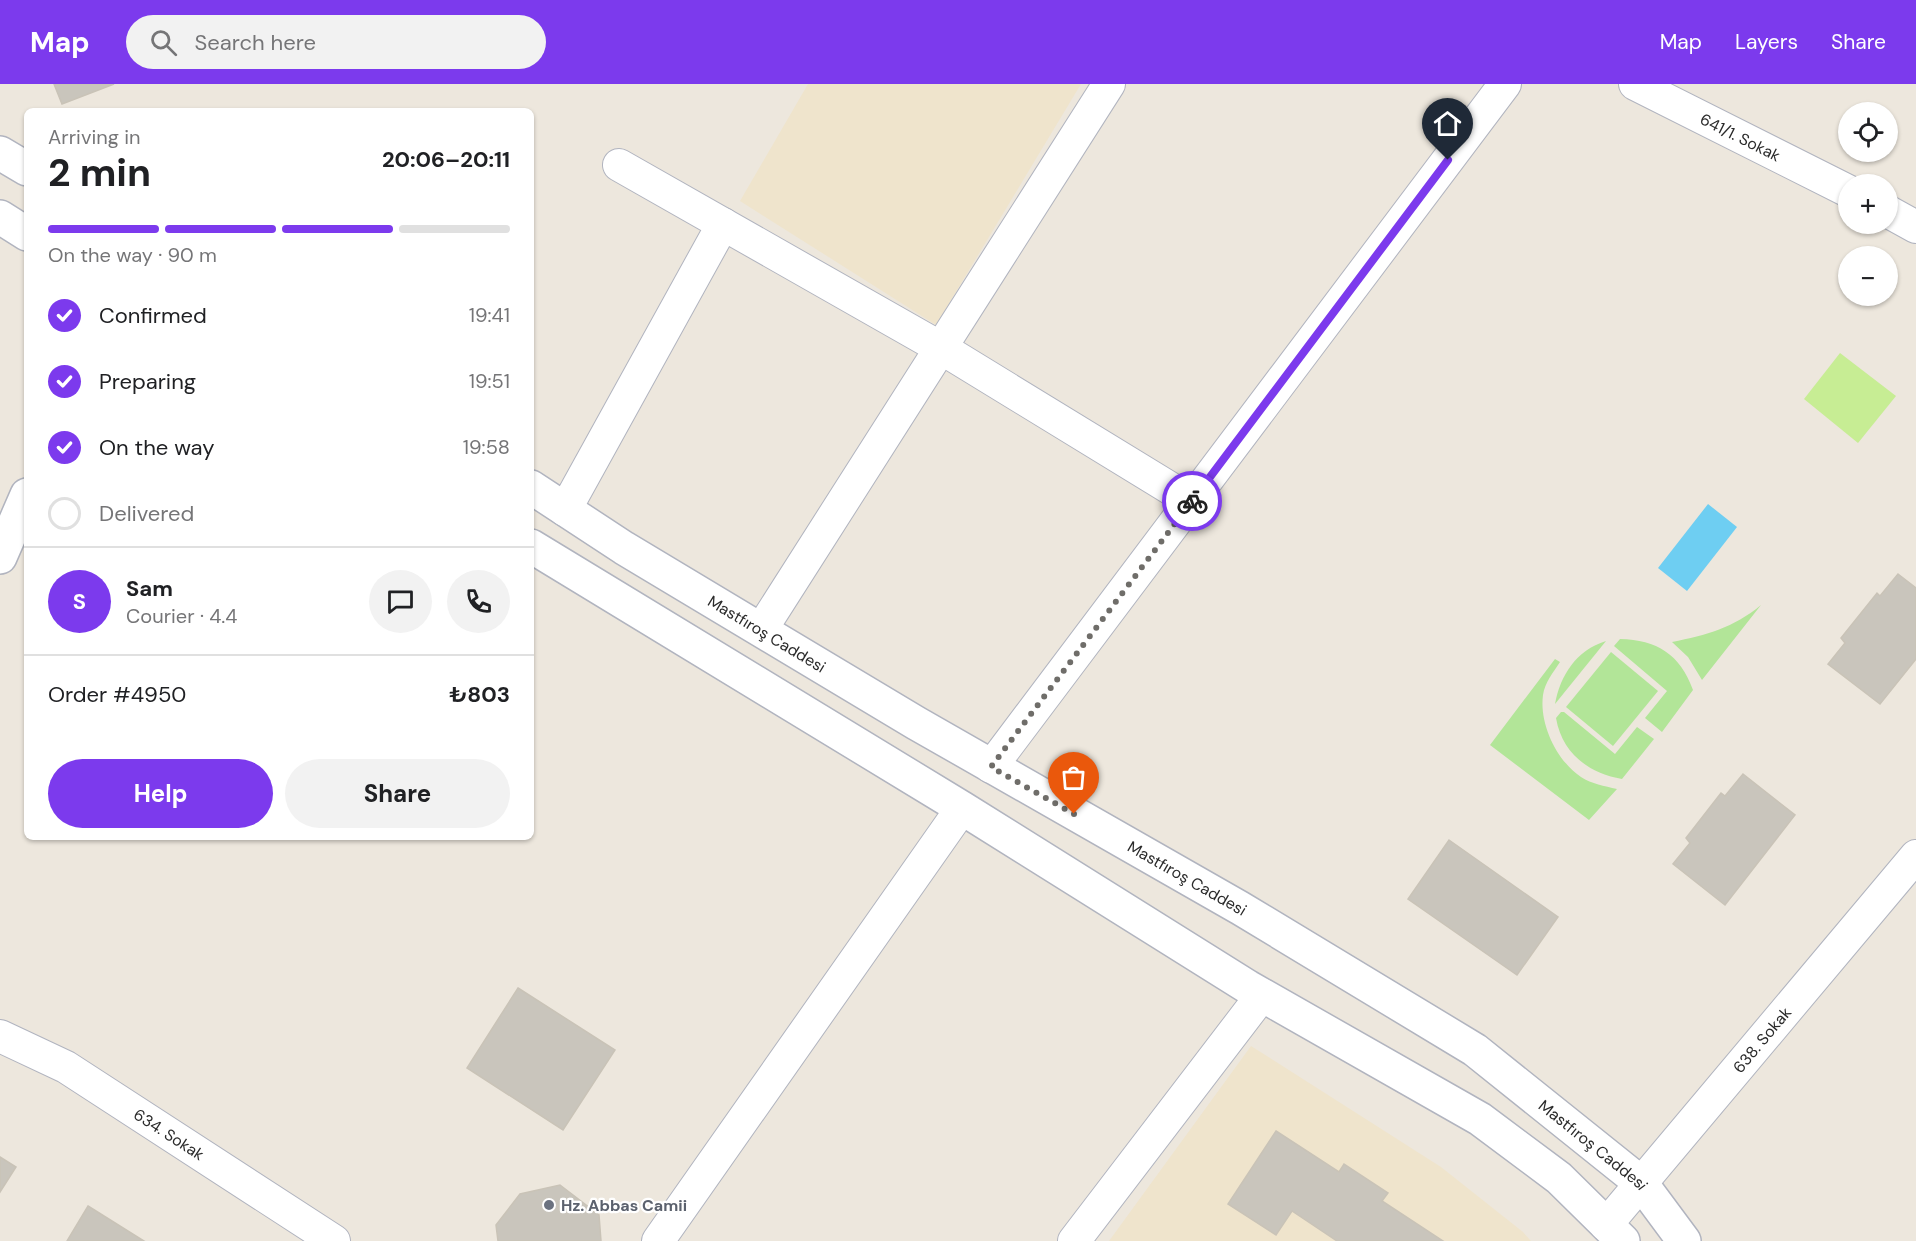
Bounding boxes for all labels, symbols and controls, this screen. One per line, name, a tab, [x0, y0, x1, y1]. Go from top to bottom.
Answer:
search box	[126, 15, 546, 69]
text: Map	[30, 24, 90, 61]
icon: search	[147, 26, 180, 59]
text: Search here	[195, 28, 316, 57]
text: Map	[1660, 28, 1702, 56]
text: Layers	[1735, 28, 1798, 56]
text: Share	[1831, 28, 1886, 56]
pin	[1422, 98, 1473, 160]
map controls	[1838, 102, 1898, 306]
button: locate	[1838, 102, 1898, 162]
icon: home	[1431, 107, 1464, 140]
street label: 641/1. Sokak	[1697, 108, 1784, 166]
text: Arriving in	[48, 124, 140, 150]
text: 20:06–20:11	[382, 145, 510, 174]
text: 2 min	[48, 147, 151, 198]
button: +	[1838, 174, 1898, 234]
text: On the way · 90 m	[48, 242, 217, 268]
button: −	[1838, 246, 1898, 306]
icon: check	[48, 299, 81, 332]
text: Confirmed	[99, 301, 207, 330]
text: 19:41	[469, 302, 510, 328]
icon: check	[48, 365, 81, 398]
text: Preparing	[99, 367, 196, 396]
text: 19:51	[469, 368, 510, 394]
icon: check	[48, 431, 81, 464]
text: On the way	[99, 433, 214, 462]
text: 19:58	[463, 434, 510, 460]
courier	[1162, 471, 1222, 531]
icon: bike	[1176, 485, 1209, 518]
text: Delivered	[99, 499, 194, 528]
button: chat	[369, 570, 432, 633]
button: phone	[447, 570, 510, 633]
text: Sam	[126, 574, 173, 603]
text: S	[73, 587, 86, 616]
street label: Mastfıroş Caddesi	[704, 590, 830, 677]
text: Courier · 4.4	[126, 603, 237, 629]
text: Order #4950	[48, 680, 186, 709]
text: ₺803	[449, 680, 510, 709]
pin	[1048, 752, 1099, 814]
button: Help	[48, 759, 273, 828]
button: Share	[285, 759, 510, 828]
icon: bag	[1057, 761, 1090, 794]
street label: Mastfıroş Caddesi	[1124, 836, 1251, 920]
street label: 638. Sokak	[1728, 1002, 1796, 1077]
street label: Mastfıroş Caddesi	[1535, 1095, 1653, 1194]
street label: 634. Sokak	[130, 1103, 209, 1165]
place label: Hz. Abbas Camii	[561, 1195, 687, 1216]
marker: Hz. Abbas Camii	[542, 1198, 556, 1212]

